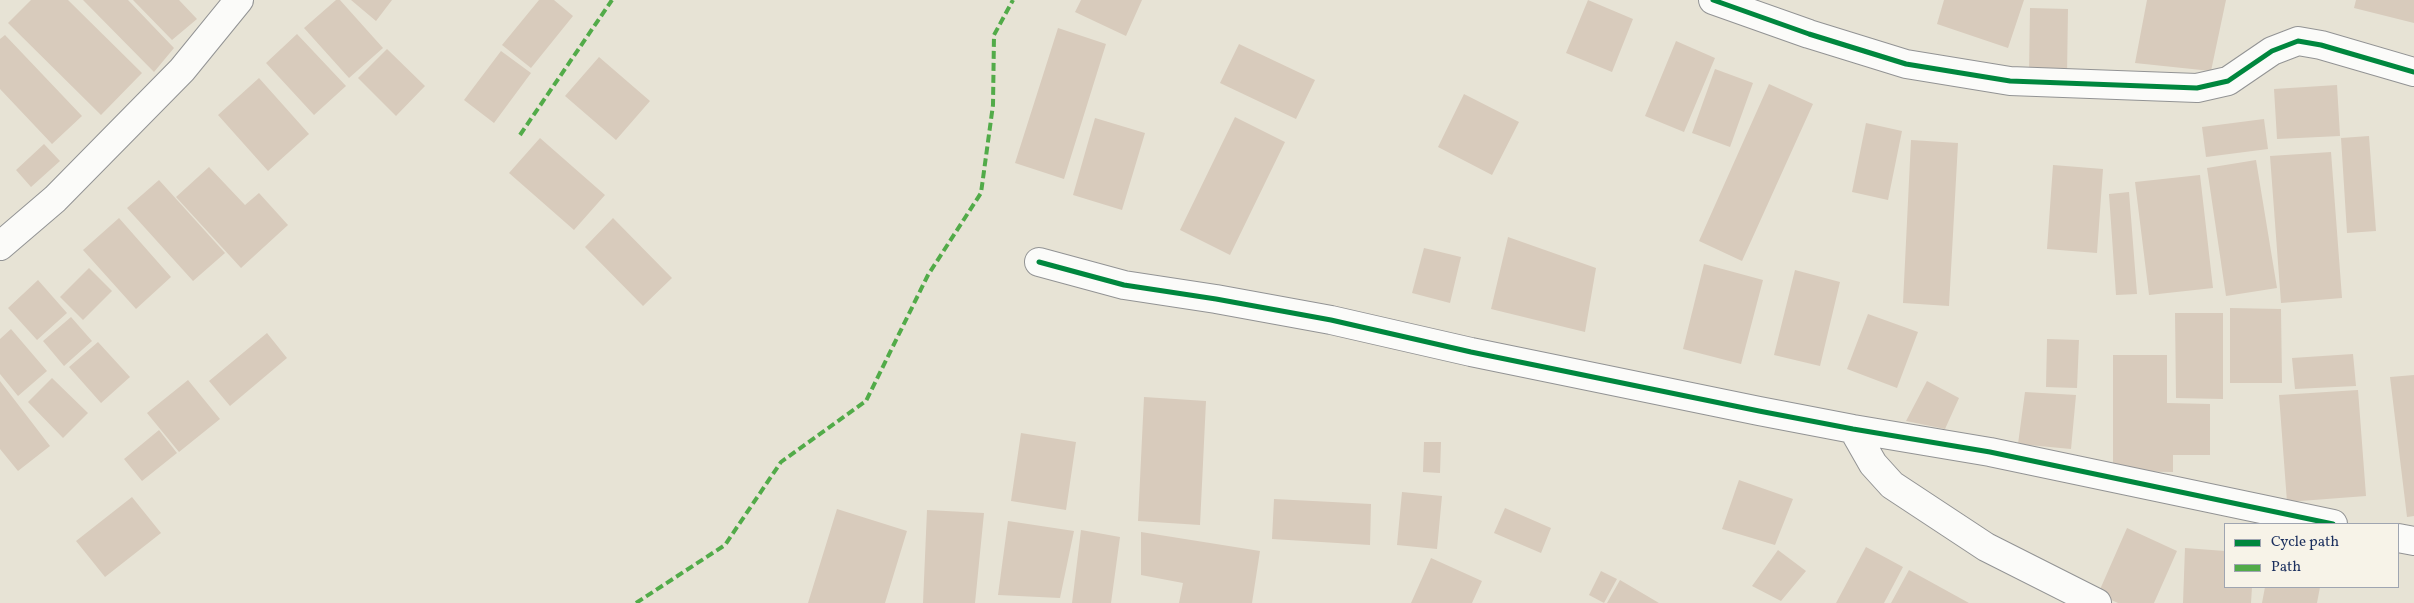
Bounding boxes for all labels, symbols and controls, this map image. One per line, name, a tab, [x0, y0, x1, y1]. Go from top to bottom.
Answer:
legend	[2224, 523, 2399, 588]
text: Cycle path	[2271, 532, 2339, 553]
text: Path	[2271, 557, 2301, 578]

